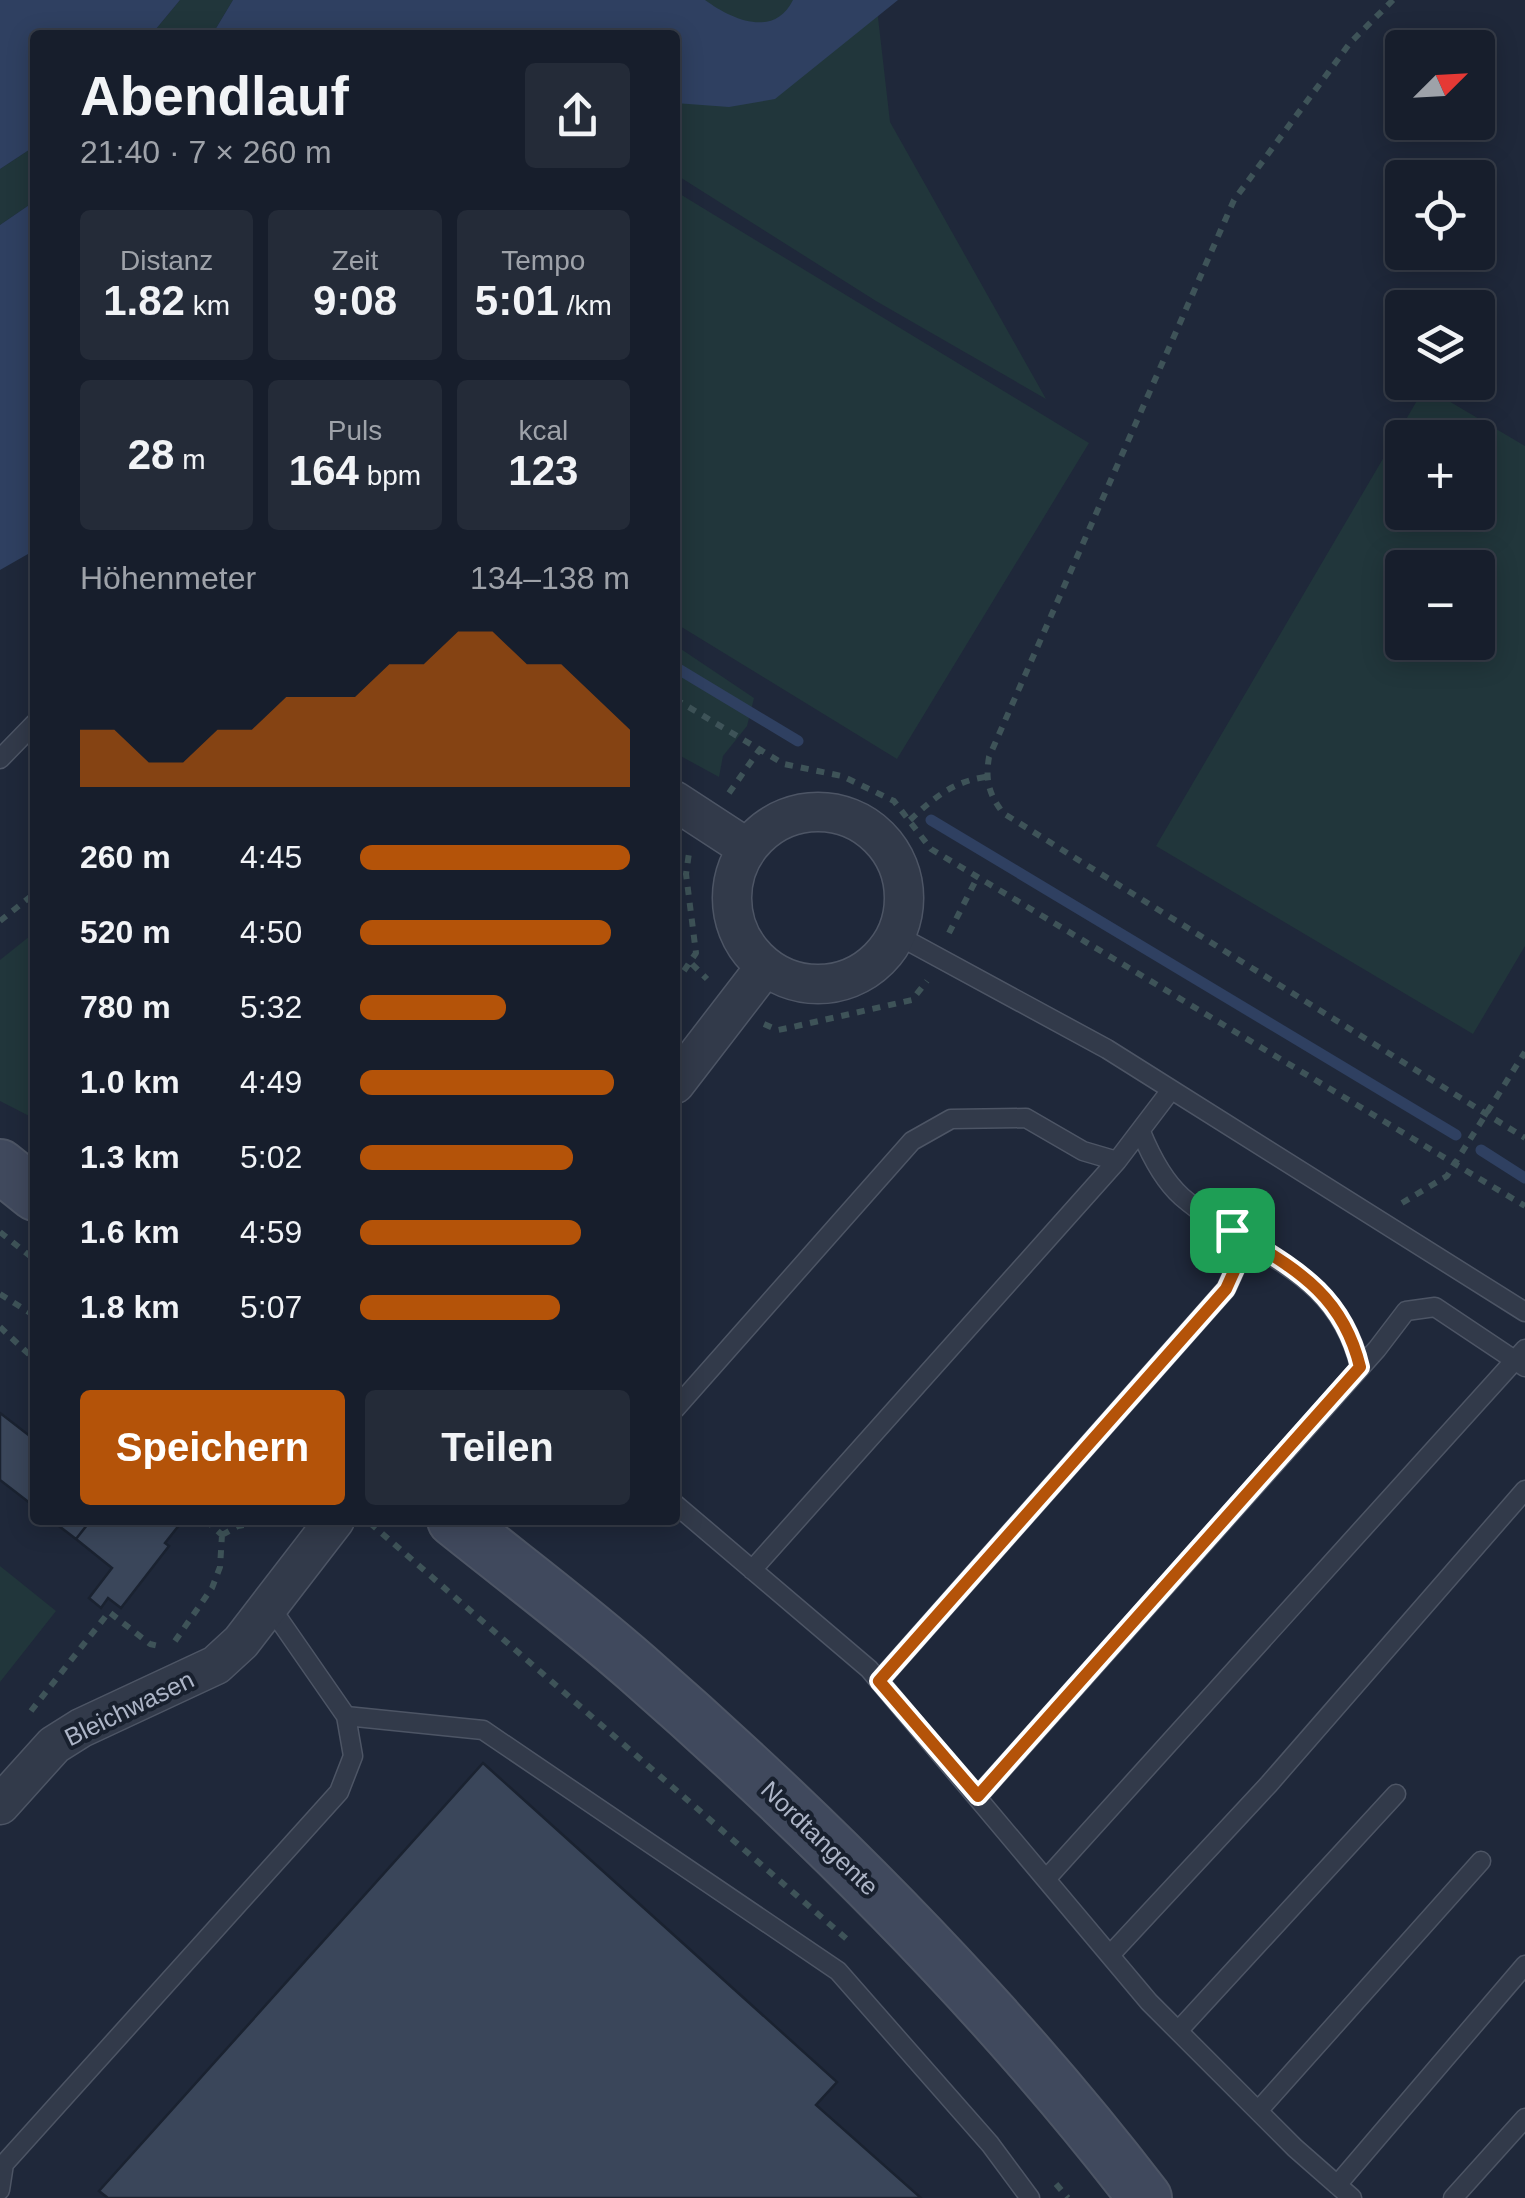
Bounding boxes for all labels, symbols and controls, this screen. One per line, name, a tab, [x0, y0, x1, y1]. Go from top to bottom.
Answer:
north arrow	[1385, 30, 1495, 140]
map controls	[1385, 30, 1495, 660]
button: share	[525, 63, 630, 168]
text: Abendlauf	[80, 65, 349, 127]
text: 21:40 · 7 × 260 m	[80, 134, 332, 170]
button: locate	[1385, 160, 1495, 270]
text: Distanz	[120, 245, 213, 276]
text: Zeit	[332, 245, 378, 276]
text: Tempo	[501, 245, 585, 276]
text: 1.82	[103, 277, 185, 324]
text: 9:08	[313, 277, 397, 324]
text: 5:01	[475, 277, 559, 324]
text: km	[185, 290, 230, 321]
text: /km	[559, 290, 612, 321]
button: layers	[1385, 290, 1495, 400]
text: Puls	[328, 415, 382, 446]
text: kcal	[518, 415, 568, 446]
button: +	[1385, 420, 1495, 530]
text: 28	[128, 431, 174, 478]
text: m	[174, 444, 206, 475]
text: 164	[289, 447, 359, 494]
text: 123	[508, 447, 578, 494]
text: bpm	[359, 460, 421, 491]
button: −	[1385, 550, 1495, 660]
text: Höhenmeter	[80, 560, 256, 596]
text: 134–138 m	[470, 560, 630, 596]
text: 260 m	[80, 839, 171, 875]
text: 4:45	[240, 839, 302, 875]
text: 520 m	[80, 914, 171, 950]
text: 4:50	[240, 914, 302, 950]
text: 780 m	[80, 989, 171, 1025]
text: 5:32	[240, 989, 302, 1025]
text: 1.0 km	[80, 1064, 180, 1100]
text: 4:49	[240, 1064, 302, 1100]
text: 1.3 km	[80, 1139, 180, 1175]
text: 5:02	[240, 1139, 302, 1175]
pin	[1190, 1188, 1275, 1273]
icon: arrive	[1205, 1203, 1260, 1258]
text: 1.6 km	[80, 1214, 180, 1250]
text: 4:59	[240, 1214, 302, 1250]
text: 1.8 km	[80, 1289, 180, 1325]
text: 5:07	[240, 1289, 302, 1325]
button: Speichern	[80, 1390, 345, 1505]
button: Teilen	[365, 1390, 630, 1505]
street label: Bleichwasen	[60, 1665, 198, 1751]
street label: Nordtangente	[756, 1775, 884, 1901]

